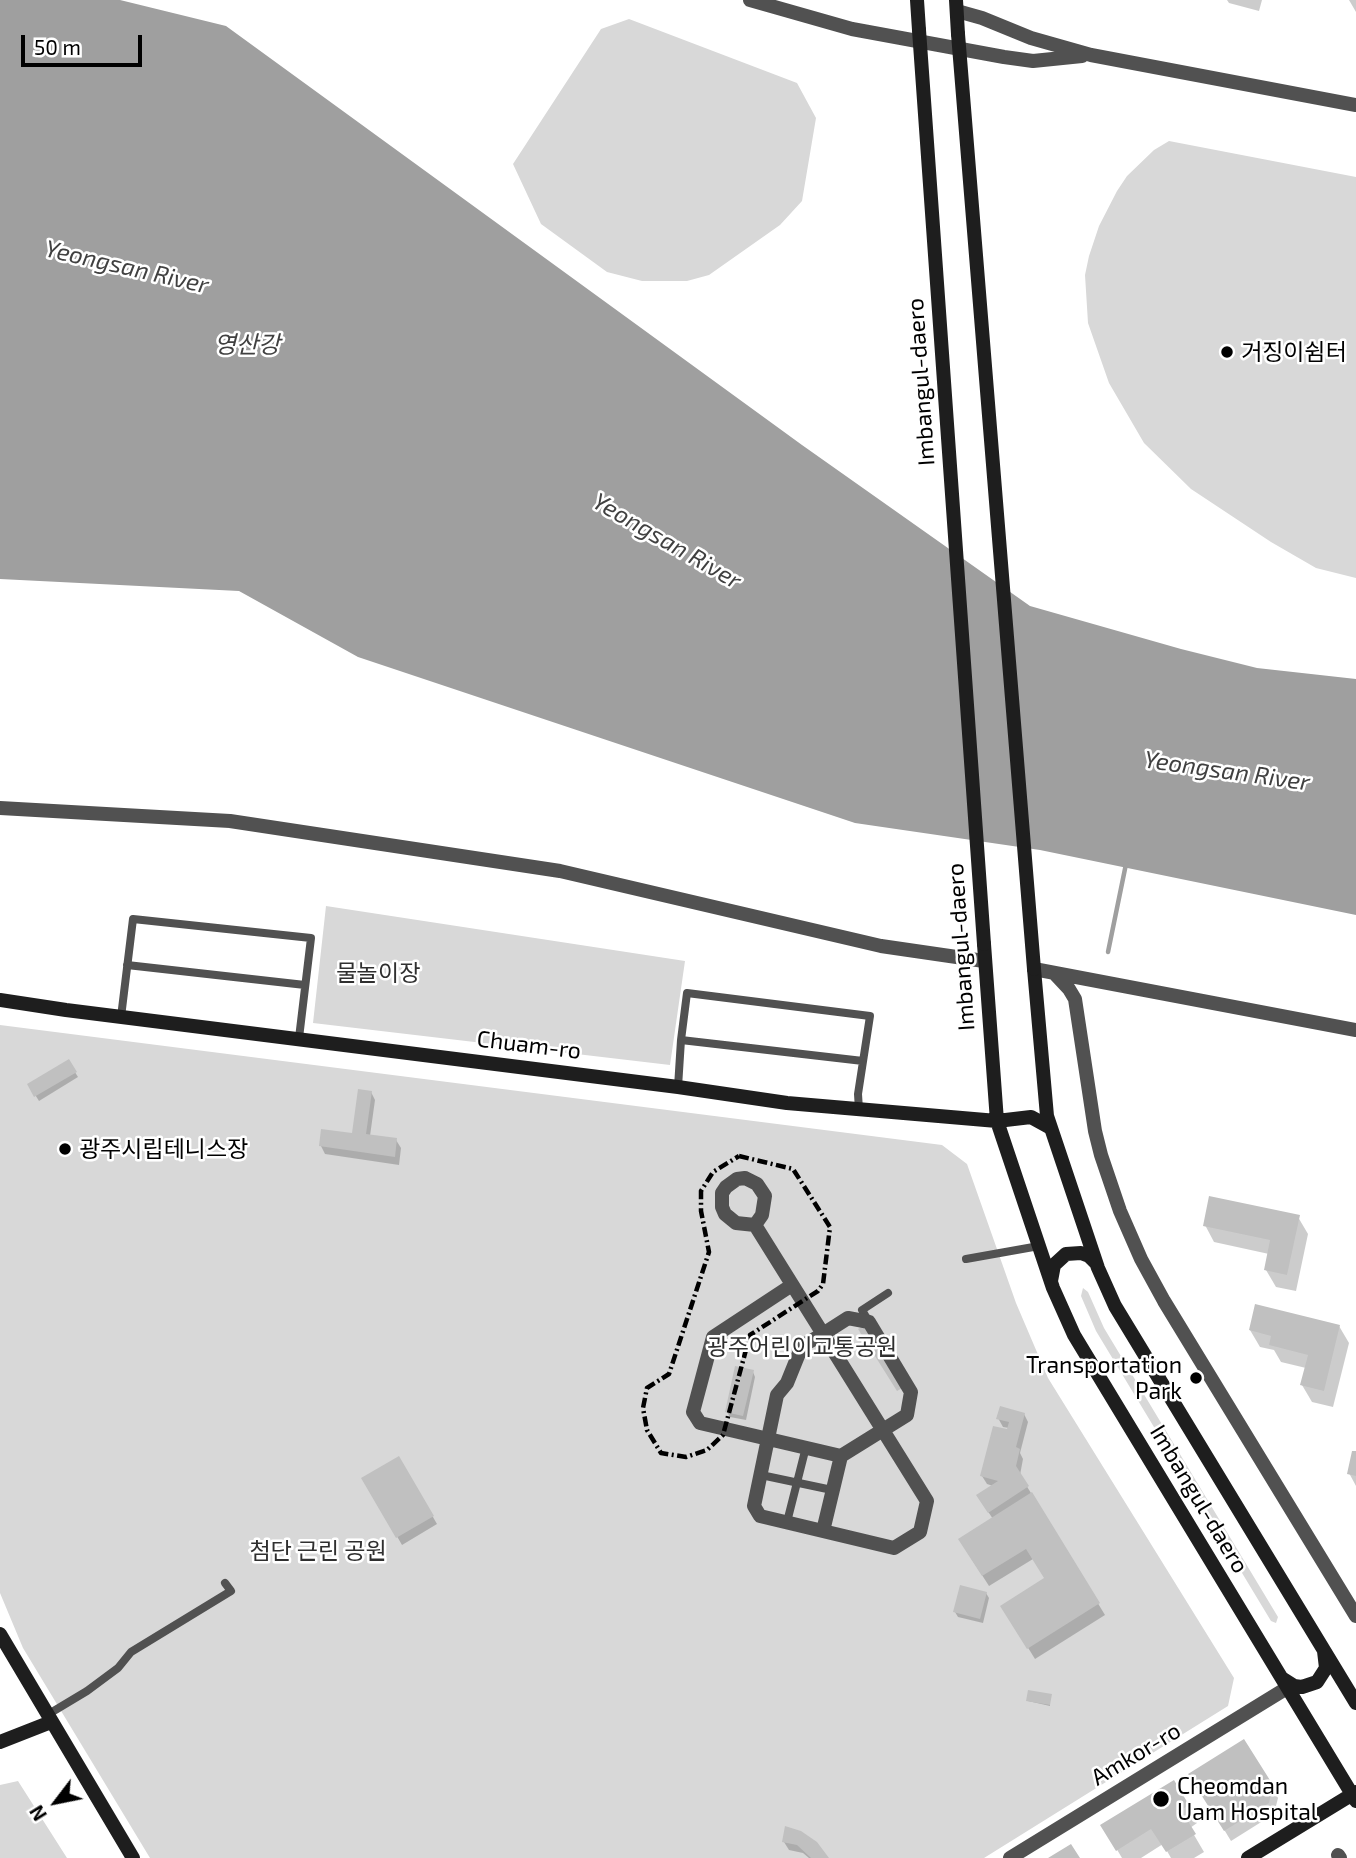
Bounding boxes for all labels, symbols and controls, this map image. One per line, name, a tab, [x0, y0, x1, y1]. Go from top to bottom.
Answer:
scale bar	[24, 21, 145, 65]
text: 50 m	[34, 34, 81, 59]
water label: Yeongsan River	[42, 234, 212, 300]
street label: Imbangul-daero	[901, 297, 941, 467]
water label: 영산강	[214, 331, 280, 359]
place label: 거징이쉼터	[1241, 338, 1347, 366]
marker: 거징이쉼터	[1219, 344, 1235, 360]
water label: Yeongsan River	[587, 487, 747, 595]
water label: Yeongsan River	[1142, 745, 1312, 797]
street label: Imbangul-daero	[941, 862, 981, 1032]
park label: 물놀이장	[336, 959, 420, 987]
street label: Chuam-ro	[475, 1025, 583, 1065]
place label: 광주시립테니스장	[79, 1135, 248, 1163]
marker: 광주시립테니스장	[57, 1141, 73, 1157]
park label: 광주어린이교통공원	[707, 1333, 897, 1361]
place label: Transportation Park	[1026, 1351, 1182, 1405]
marker: Transportation Park	[1188, 1370, 1204, 1386]
street label: Imbangul-daero	[1144, 1420, 1254, 1578]
park label: 첨단 근린 공원	[249, 1537, 387, 1565]
street label: Amkor-ro	[1086, 1717, 1186, 1791]
north arrow	[21, 1767, 91, 1837]
place label: Cheomdan Uam Hospital	[1177, 1772, 1318, 1826]
marker: Cheomdan Uam Hospital	[1151, 1789, 1171, 1809]
text: N	[24, 1801, 51, 1825]

